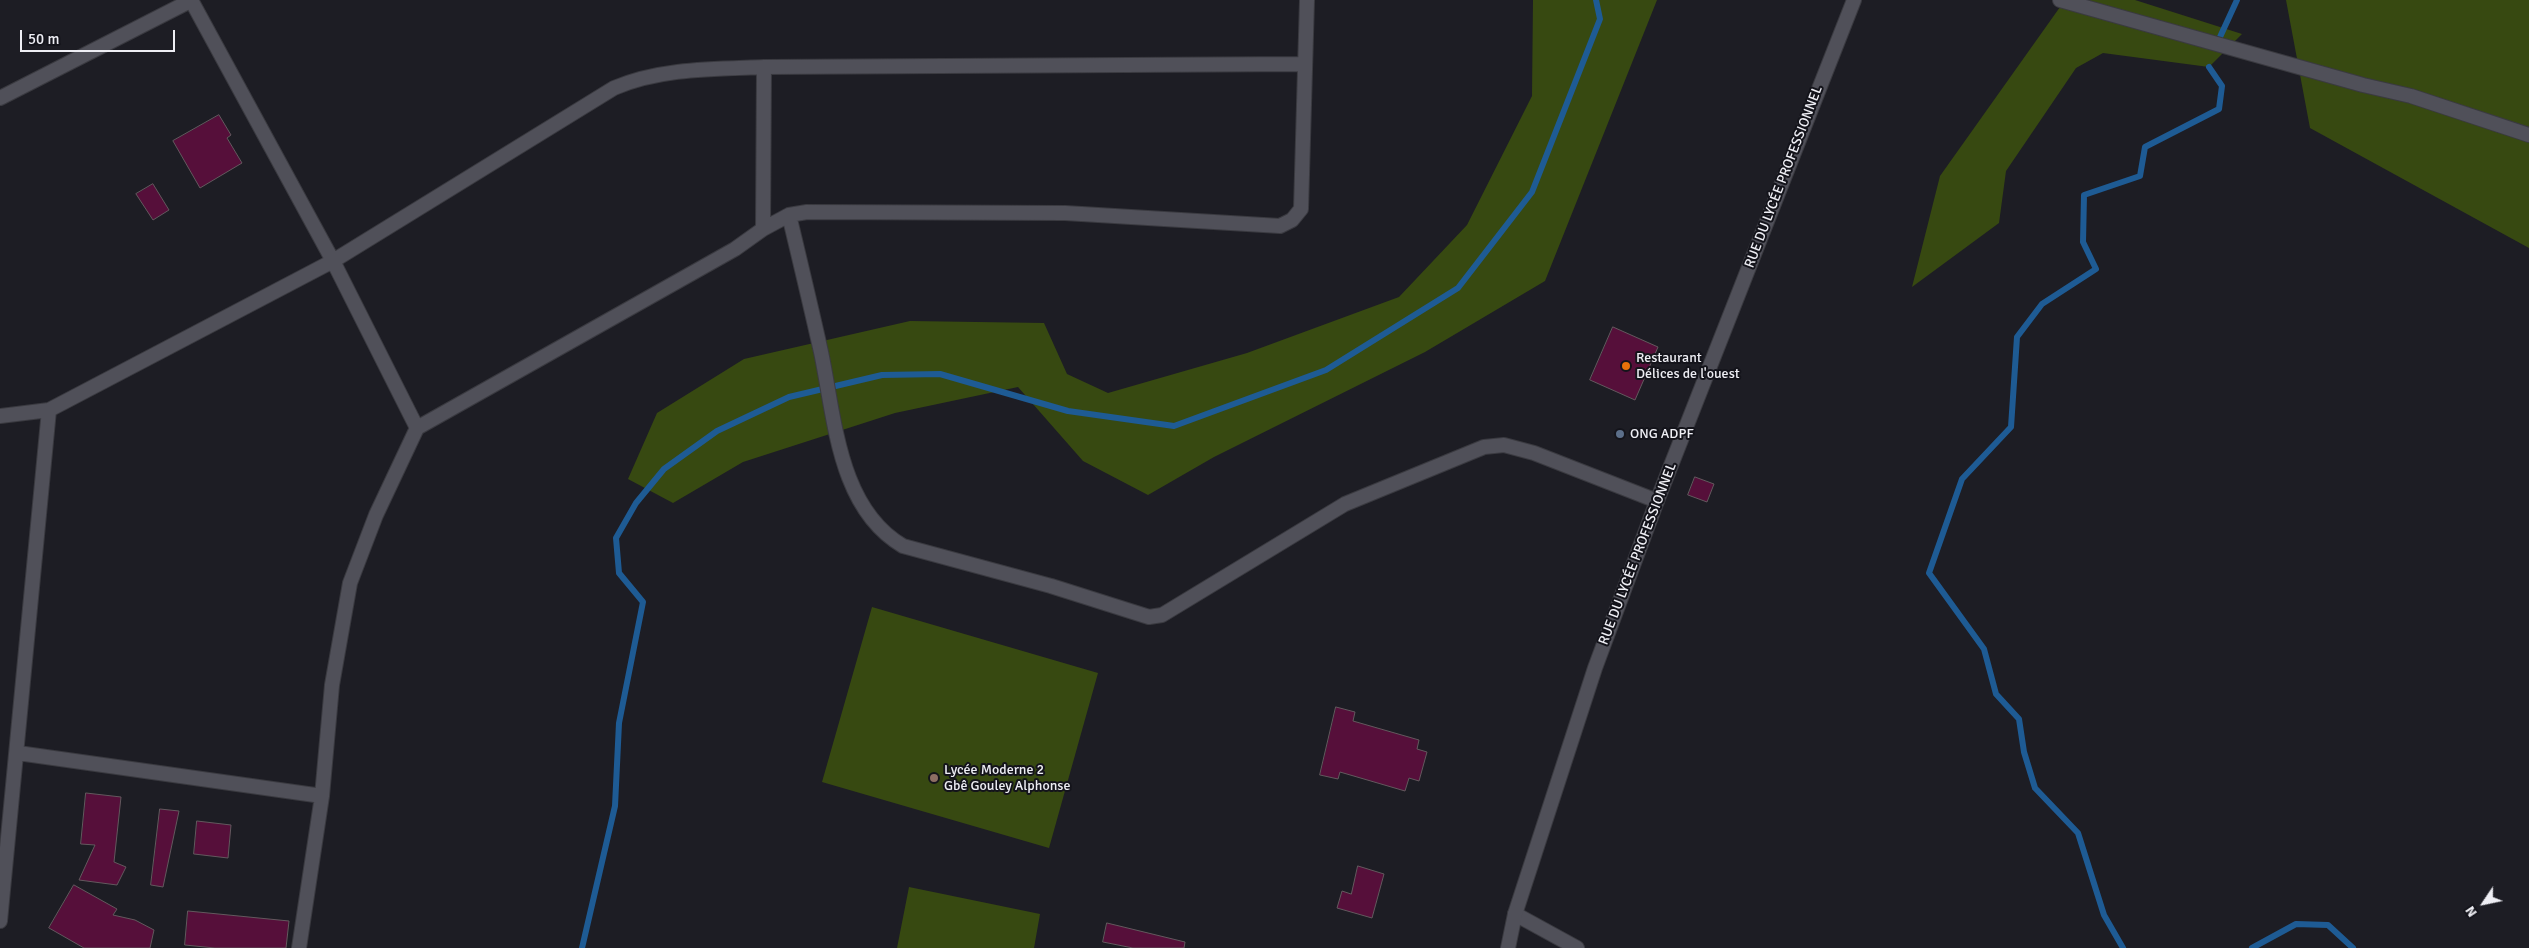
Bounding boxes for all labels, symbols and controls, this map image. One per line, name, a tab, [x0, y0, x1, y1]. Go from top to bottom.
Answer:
scale bar	[22, 20, 178, 52]
text: 50 m	[28, 30, 59, 48]
street label: RUE DU LYCÉE PROFESSIONNEL	[1741, 84, 1827, 270]
place label: Restaurant Délices de l'ouest	[1636, 350, 1740, 382]
marker: Restaurant Délices de l'ouest	[1620, 360, 1632, 372]
place label: ONG ADPF	[1630, 426, 1694, 442]
marker: ONG ADPF	[1614, 428, 1626, 440]
street label: RUE DU LYCÉE PROFESSIONNEL	[1595, 461, 1681, 647]
place label: Lycée Moderne 2 Gbê Gouley Alphonse	[944, 762, 1070, 794]
marker: Lycée Moderne 2 Gbê Gouley Alphonse	[928, 772, 940, 784]
north arrow	[2459, 878, 2509, 928]
text: N	[2461, 903, 2481, 920]

